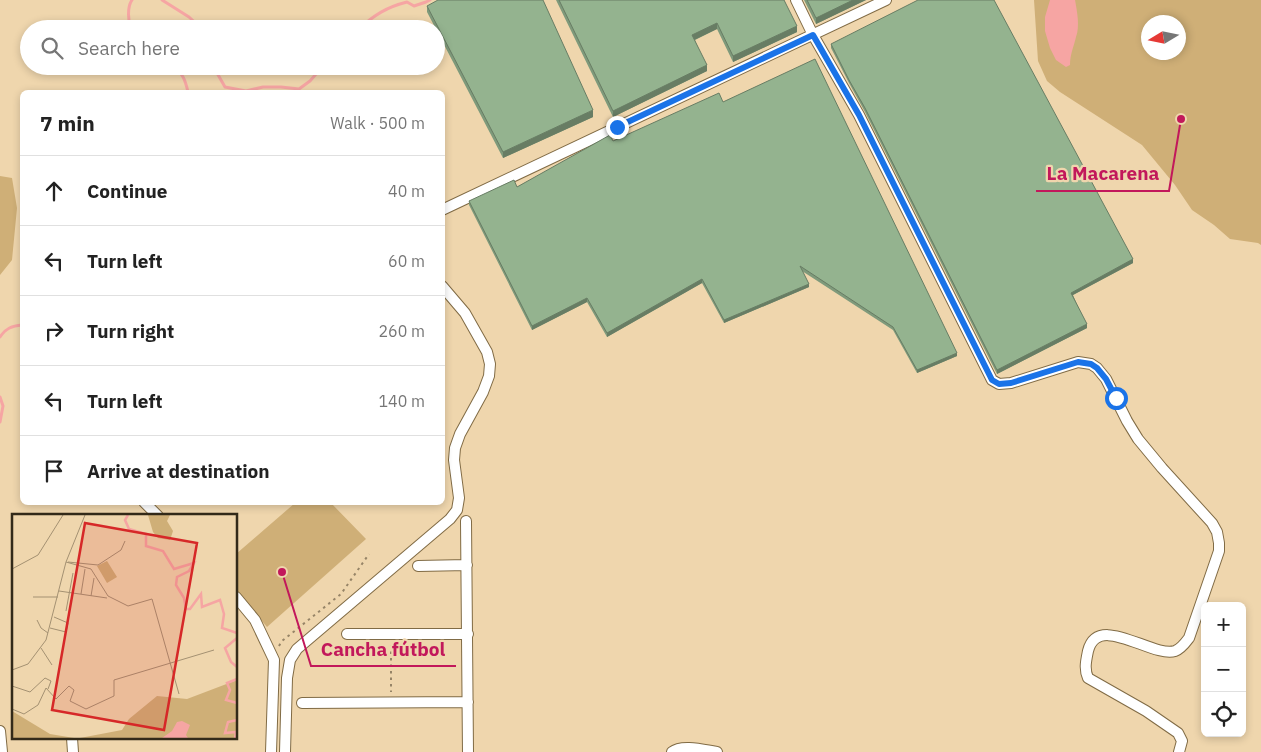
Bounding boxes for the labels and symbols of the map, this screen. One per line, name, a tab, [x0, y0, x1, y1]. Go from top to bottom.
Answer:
north arrow	[1141, 15, 1186, 60]
route end	[606, 116, 629, 139]
callout: La Macarena	[1036, 157, 1169, 191]
text: La Macarena	[1047, 161, 1160, 185]
route start	[1105, 387, 1128, 410]
inset map	[12, 514, 238, 740]
callout: Cancha fútbol	[311, 632, 456, 666]
text: Cancha fútbol	[321, 637, 445, 661]

